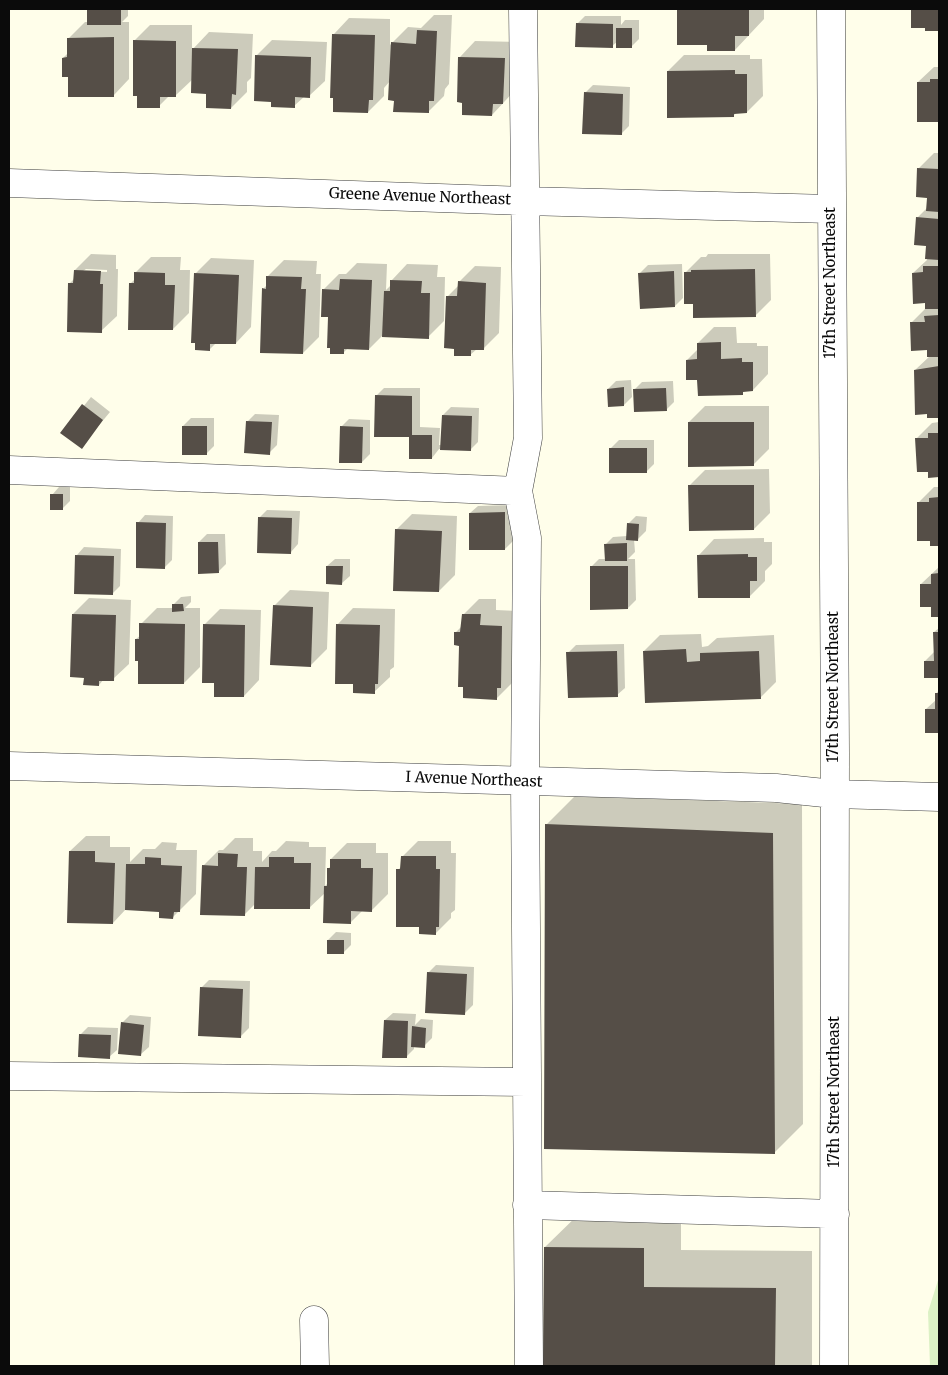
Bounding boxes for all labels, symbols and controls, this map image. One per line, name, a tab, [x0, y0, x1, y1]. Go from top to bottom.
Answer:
street label: Greene Avenue Northeast	[329, 185, 511, 209]
street label: 17th Street Northeast	[822, 207, 840, 359]
street label: 17th Street Northeast	[825, 611, 843, 763]
street label: I Avenue Northeast	[405, 769, 543, 791]
street label: 17th Street Northeast	[826, 1016, 844, 1168]

